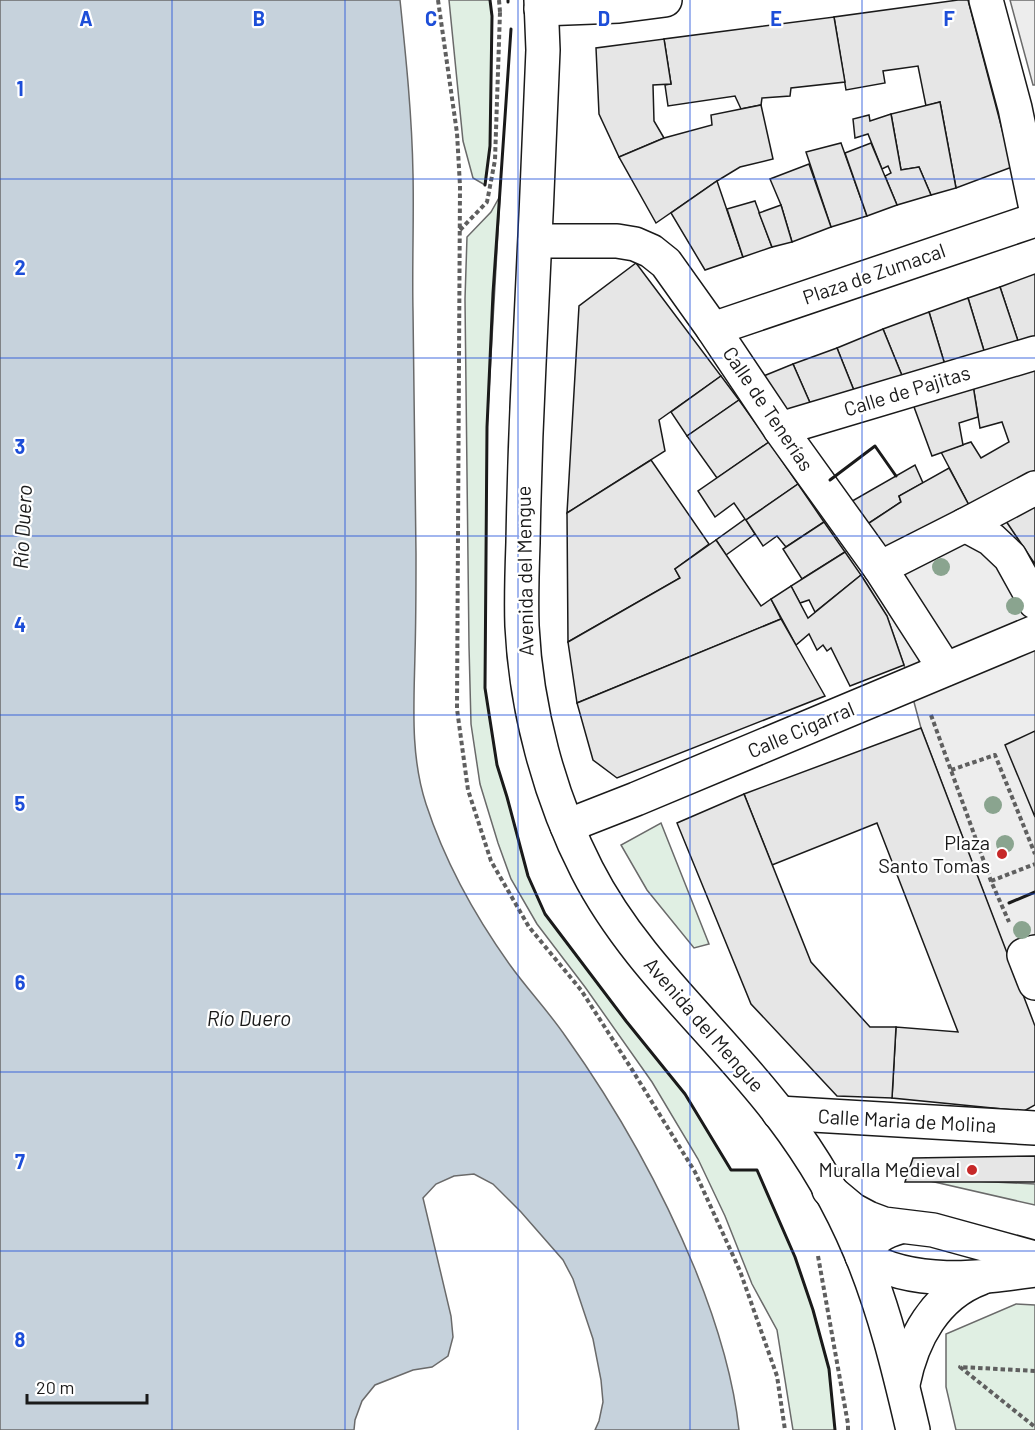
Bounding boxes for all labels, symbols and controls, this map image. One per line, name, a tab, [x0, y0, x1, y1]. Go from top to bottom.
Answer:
text: A	[79, 6, 93, 30]
text: B	[253, 6, 265, 30]
text: C	[425, 6, 437, 30]
text: D	[598, 6, 610, 30]
text: E	[770, 6, 782, 30]
text: F	[943, 6, 955, 30]
text: 1	[16, 76, 24, 100]
street label: Plaza de Zumacal	[799, 237, 948, 309]
text: 2	[14, 255, 26, 279]
street label: Calle de Tenerías	[718, 342, 819, 475]
street label: Calle de Pajitas	[841, 359, 973, 421]
text: 3	[15, 434, 25, 458]
water label: Río Duero	[7, 484, 36, 570]
street label: Avenida del Mengue	[511, 486, 537, 656]
text: 4	[14, 612, 26, 636]
street label: Calle Cigarral	[744, 696, 858, 762]
text: 5	[15, 791, 26, 815]
place label: Plaza Santo Tomas	[878, 830, 990, 877]
marker: Plaza Santo Tomas	[995, 847, 1009, 861]
street label: Avenida del Mengue	[640, 952, 770, 1097]
text: 6	[15, 970, 26, 994]
water label: Río Duero	[207, 1005, 291, 1030]
street label: Calle Maria de Molina	[817, 1103, 997, 1137]
text: 7	[15, 1149, 25, 1173]
place label: Muralla Medieval	[819, 1157, 960, 1181]
marker: Muralla Medieval	[965, 1163, 979, 1177]
text: 8	[15, 1327, 26, 1351]
scale bar	[27, 1367, 147, 1405]
text: 20 m	[36, 1376, 74, 1398]

